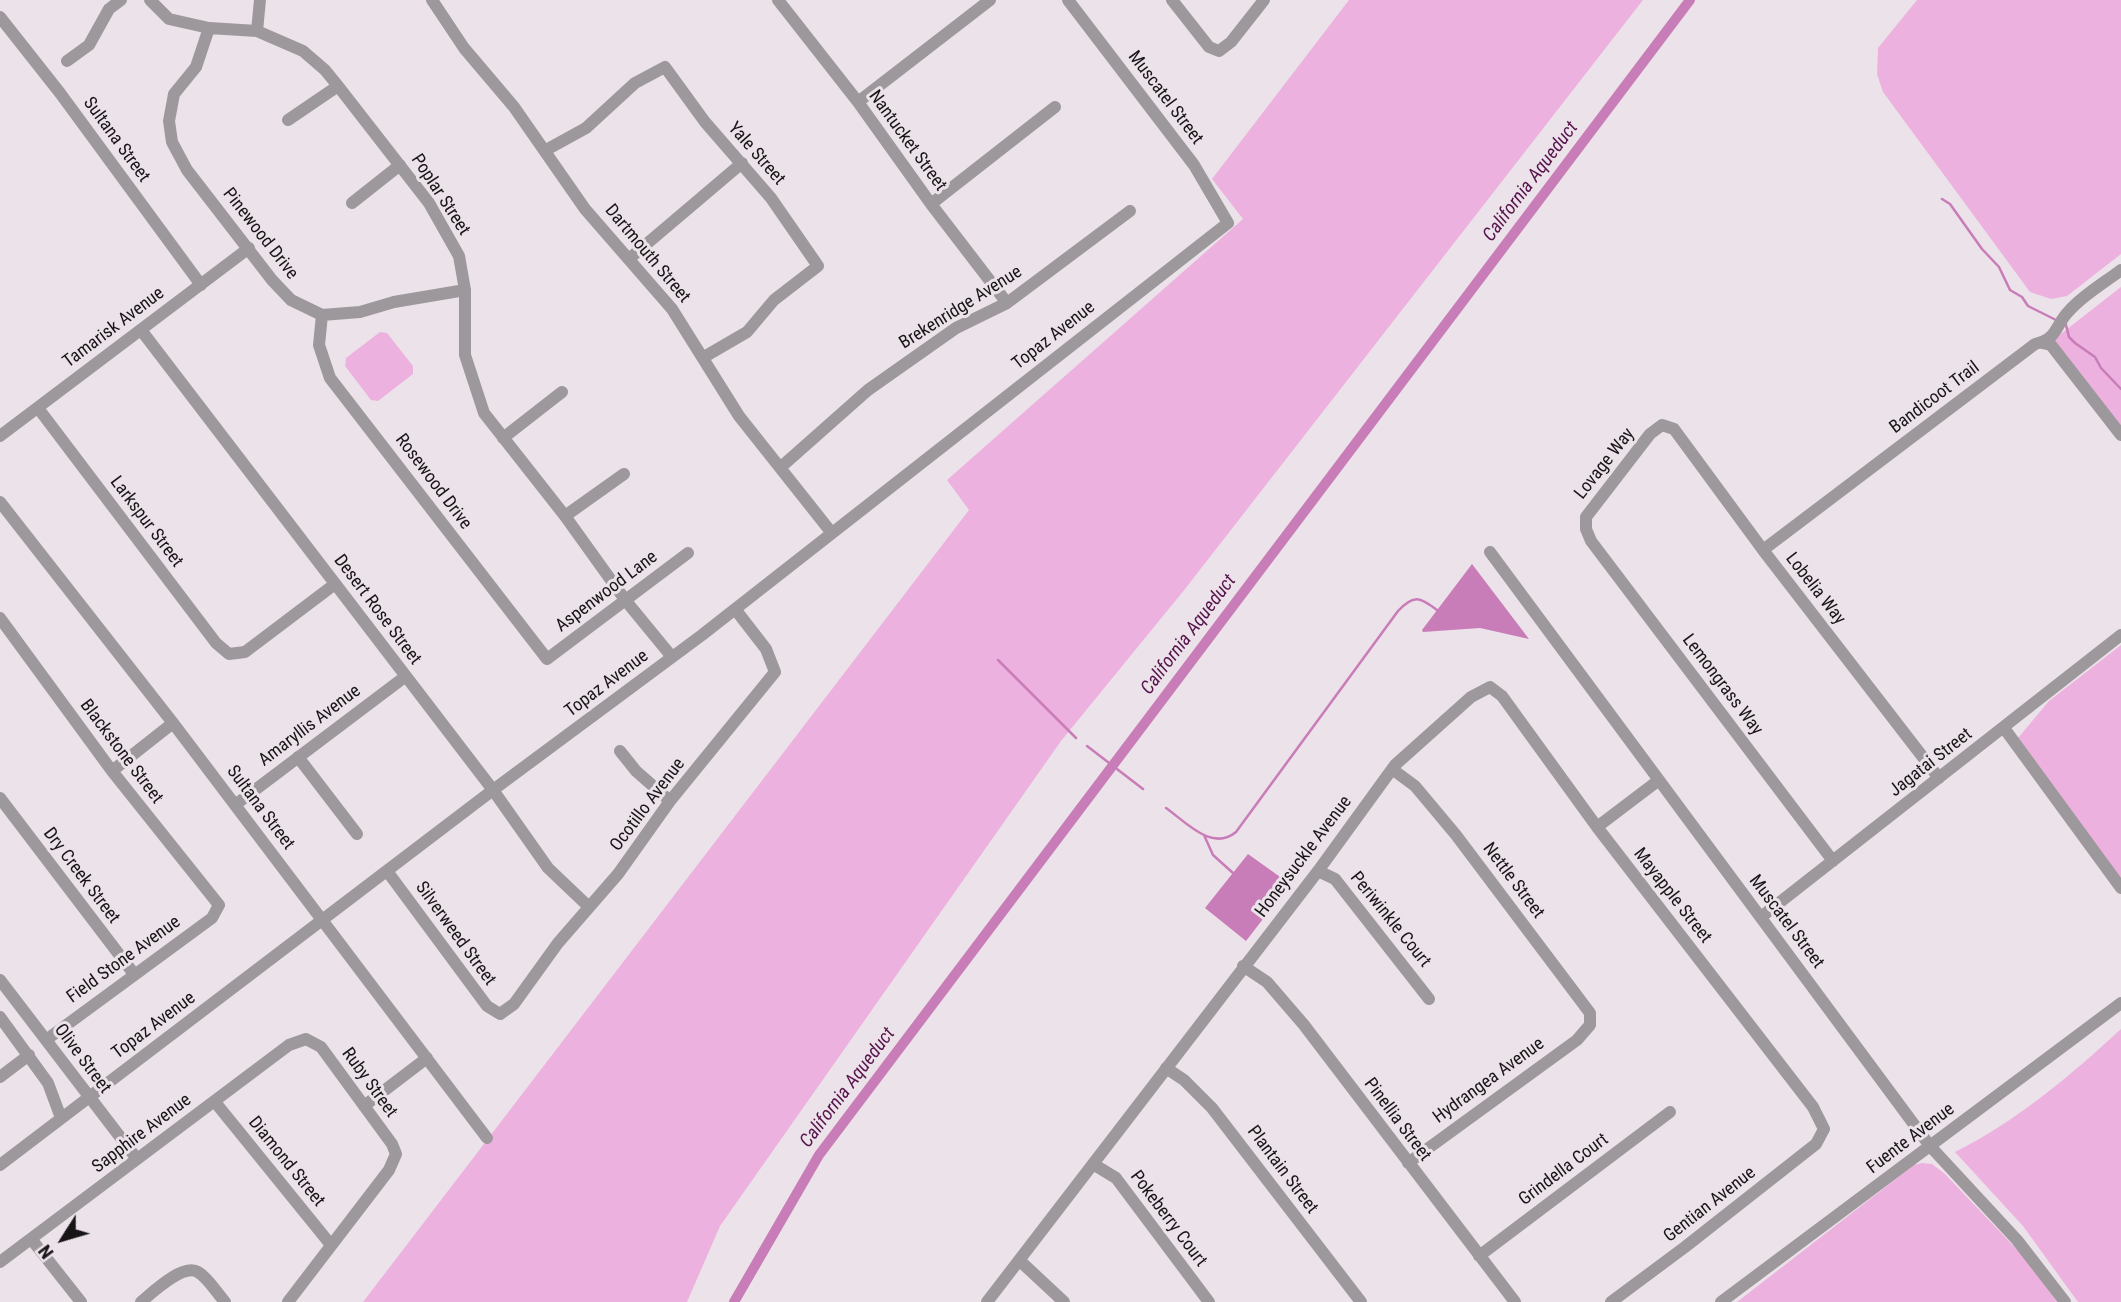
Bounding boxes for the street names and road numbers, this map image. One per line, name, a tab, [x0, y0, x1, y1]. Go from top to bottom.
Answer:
street label: Muscatel Street	[1123, 47, 1207, 149]
street label: Nantucket Street	[863, 87, 951, 195]
street label: Sultana Street	[78, 93, 154, 187]
street label: Yale Street	[723, 118, 789, 190]
street label: Poplar Street	[406, 150, 474, 240]
street label: Pinewood Drive	[218, 184, 302, 284]
street label: Dartmouth Street	[600, 200, 694, 308]
street label: Brekenridge Avenue	[896, 262, 1026, 354]
street label: Tamarisk Avenue	[59, 283, 169, 373]
street label: Topaz Avenue	[1008, 297, 1100, 375]
street label: Bandicoot Trail	[1886, 357, 1984, 439]
street label: Lovage Way	[1570, 424, 1640, 504]
street label: Rosewood Drive	[390, 430, 476, 534]
street label: Larkspur Street	[105, 472, 187, 572]
street label: Aspenwood Lane	[552, 547, 662, 637]
street label: Lobelia Way	[1780, 549, 1850, 629]
street label: Desert Rose Street	[329, 551, 425, 669]
street label: Lemongrass Way	[1677, 630, 1767, 740]
street label: Topaz Avenue	[561, 646, 653, 722]
street label: Amaryllis Avenue	[255, 681, 365, 771]
street label: Blackstone Street	[75, 696, 167, 808]
street label: Jagatai Street	[1885, 724, 1977, 802]
street label: Ocotillo Avenue	[606, 754, 690, 856]
street label: Sultana Street	[221, 762, 299, 854]
street label: Honeysuckle Avenue	[1251, 792, 1357, 922]
street label: Dry Creek Street	[38, 824, 124, 928]
street label: Nettle Street	[1478, 839, 1548, 923]
street label: Mayapple Street	[1628, 844, 1716, 948]
street label: Periwinkle Court	[1345, 868, 1435, 972]
street label: Muscatel Street	[1744, 871, 1828, 973]
street label: Silverweed Street	[410, 878, 500, 990]
street label: Field Stone Avenue	[63, 912, 185, 1008]
street label: Topaz Avenue	[108, 988, 200, 1064]
street label: Olive Street	[49, 1020, 115, 1098]
street label: Hydrangea Avenue	[1429, 1034, 1549, 1128]
street label: Ruby Street	[337, 1044, 401, 1122]
street label: Pinellia Street	[1359, 1074, 1435, 1166]
street label: Sapphire Avenue	[88, 1090, 196, 1178]
street label: Fuente Avenue	[1863, 1099, 1959, 1179]
street label: Diamond Street	[243, 1113, 329, 1211]
street label: Plantain Street	[1242, 1122, 1322, 1218]
street label: Grindella Court	[1515, 1129, 1613, 1211]
street label: Gentian Avenue	[1660, 1162, 1760, 1248]
street label: Pokeberry Court	[1125, 1167, 1211, 1271]

